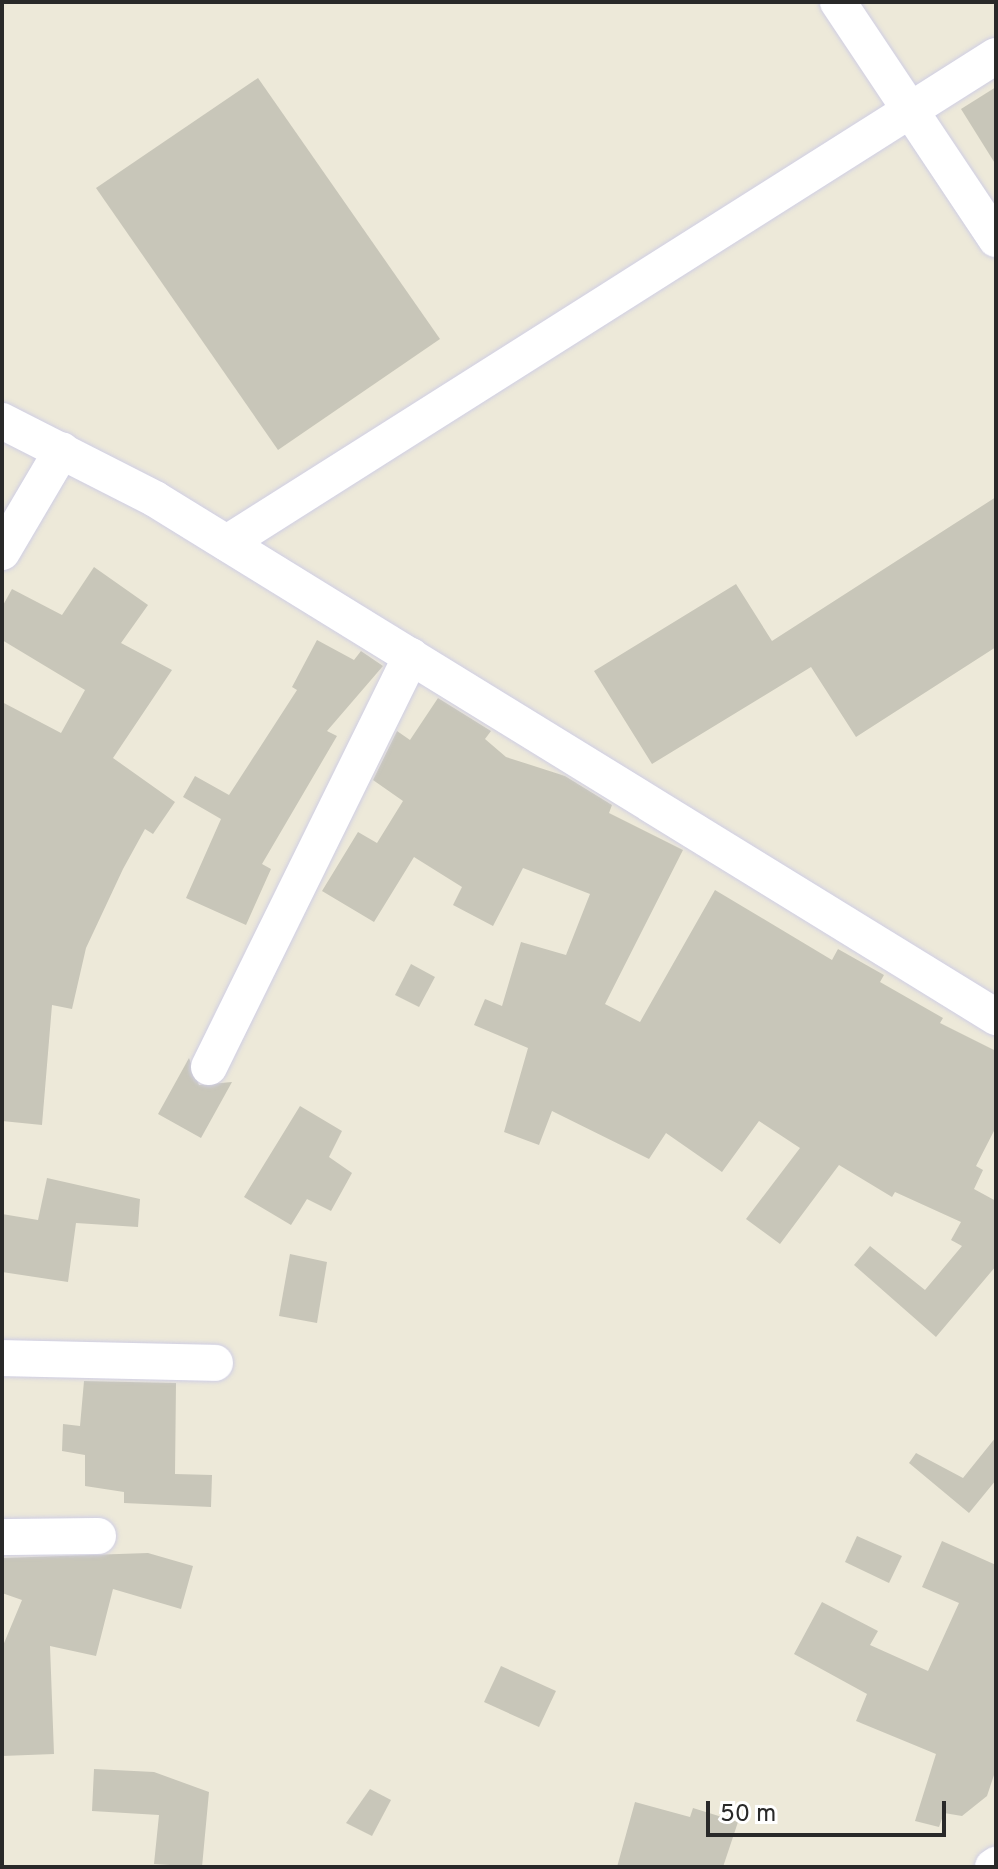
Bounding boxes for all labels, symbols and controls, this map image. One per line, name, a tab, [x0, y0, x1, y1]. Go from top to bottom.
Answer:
scale bar	[710, 1785, 950, 1835]
text: 50 m	[720, 1800, 776, 1830]

